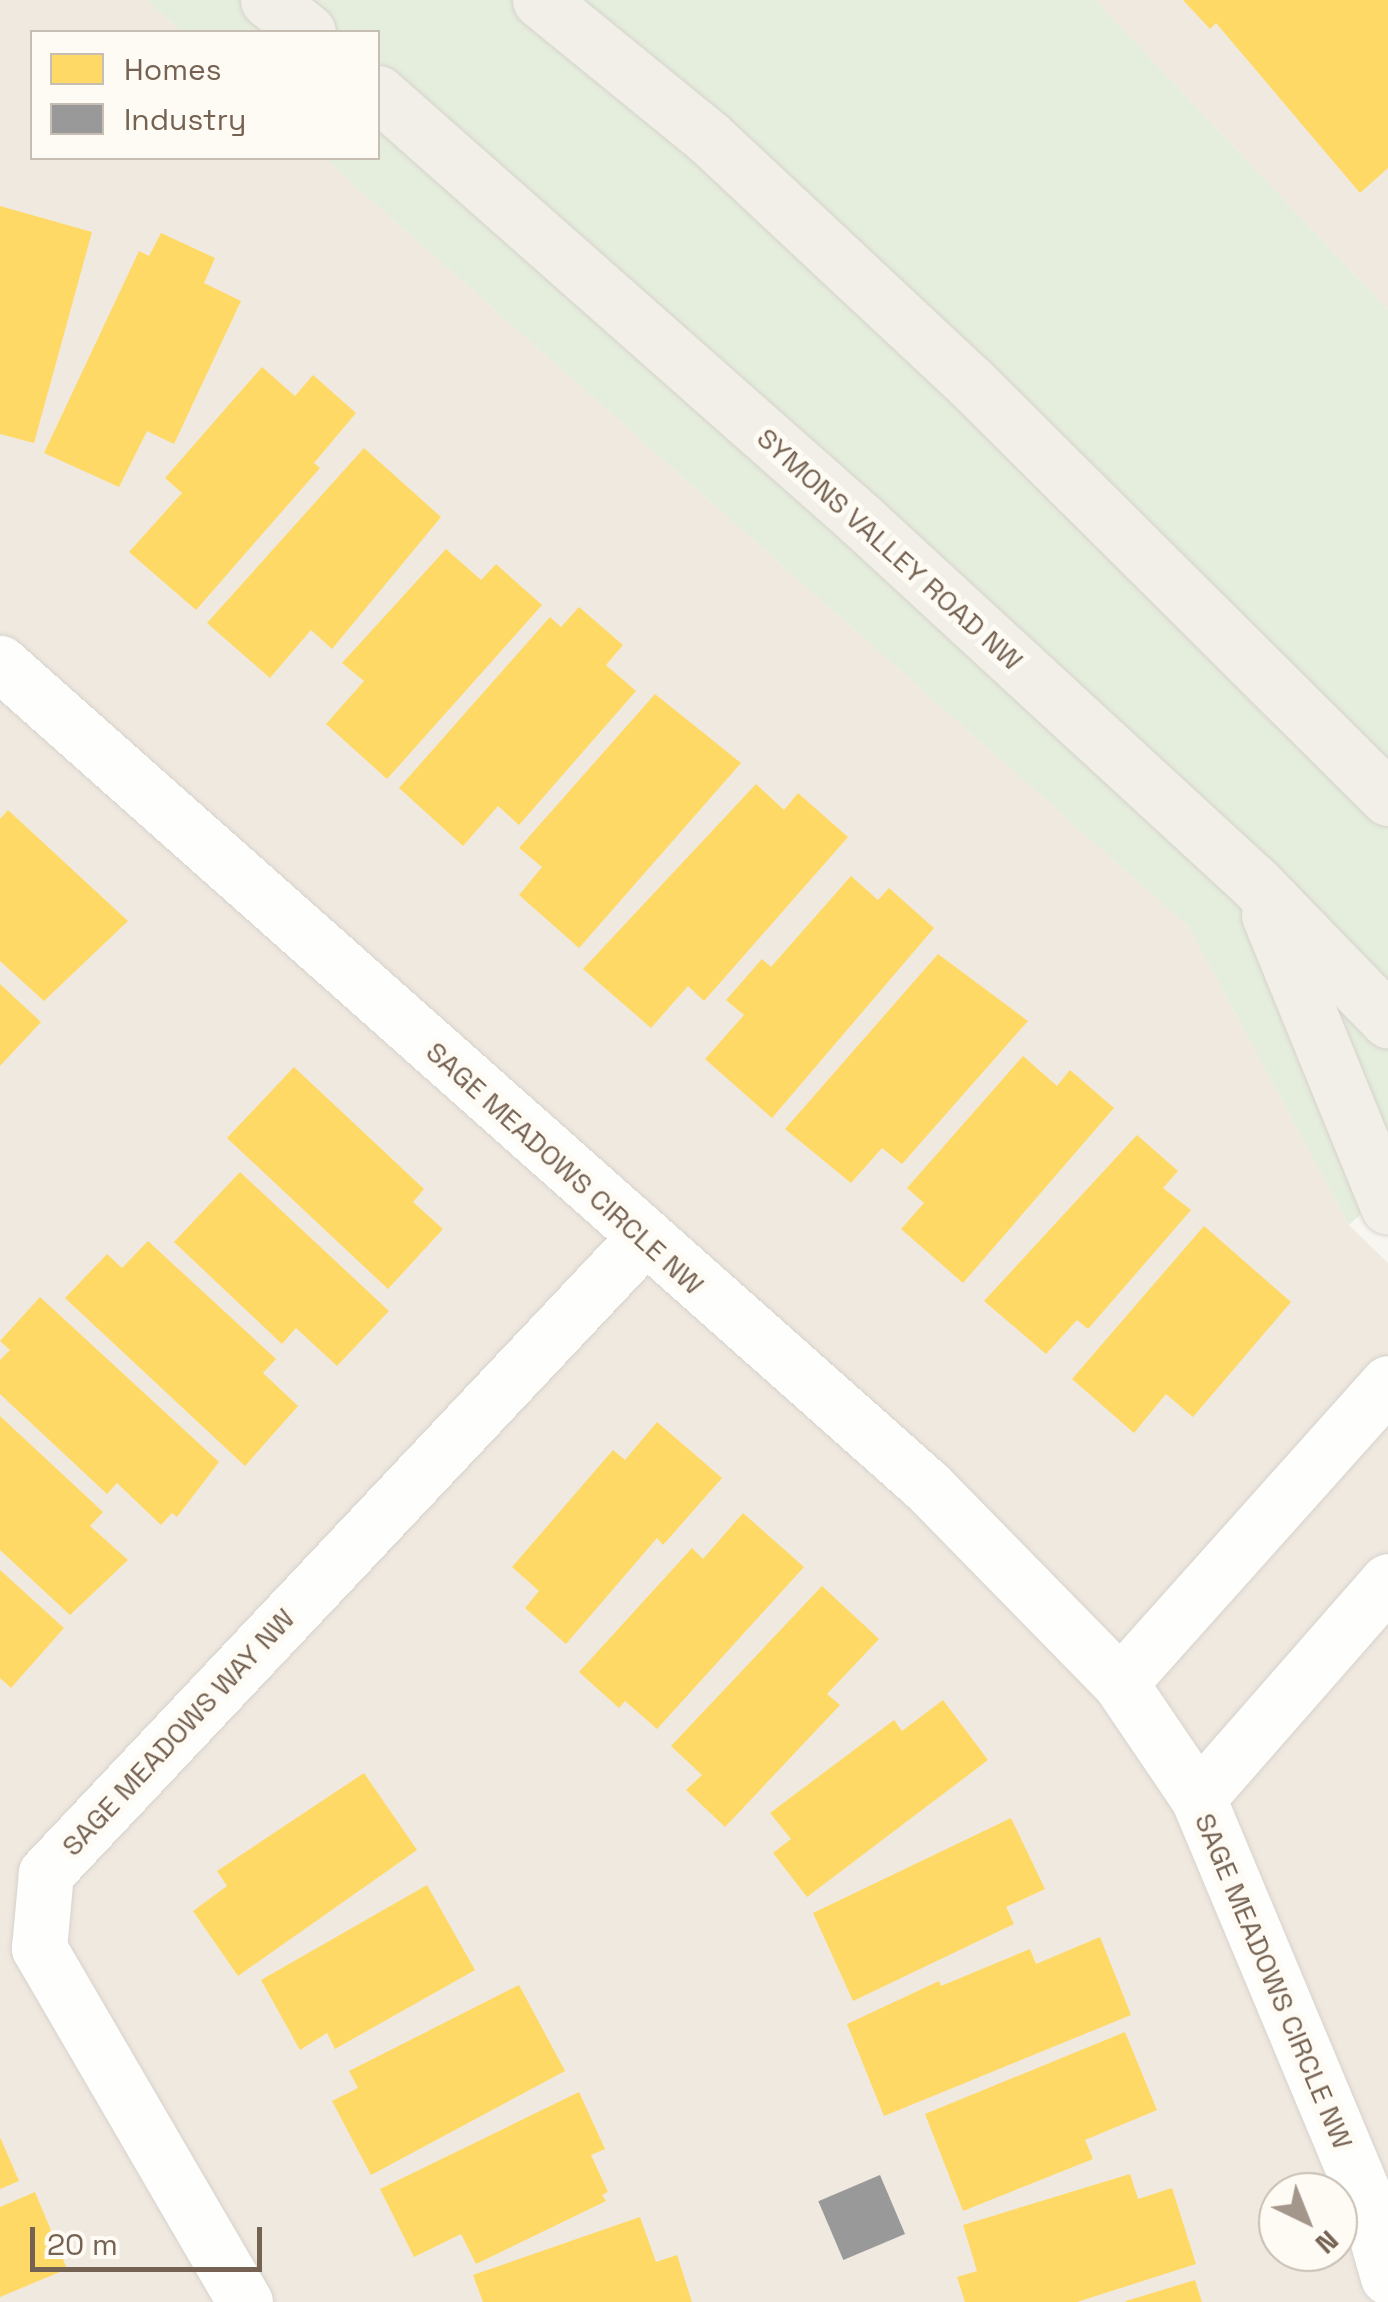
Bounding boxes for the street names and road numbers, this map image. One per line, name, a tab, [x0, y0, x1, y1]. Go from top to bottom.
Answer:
street label: SYMONS VALLEY ROAD NW	[750, 421, 1030, 677]
street label: SAGE MEADOWS CIRCLE NW	[420, 1035, 710, 1301]
street label: SAGE MEADOWS WAY NW	[55, 1601, 301, 1863]
street label: SAGE MEADOWS CIRCLE NW	[1188, 1808, 1360, 2154]

